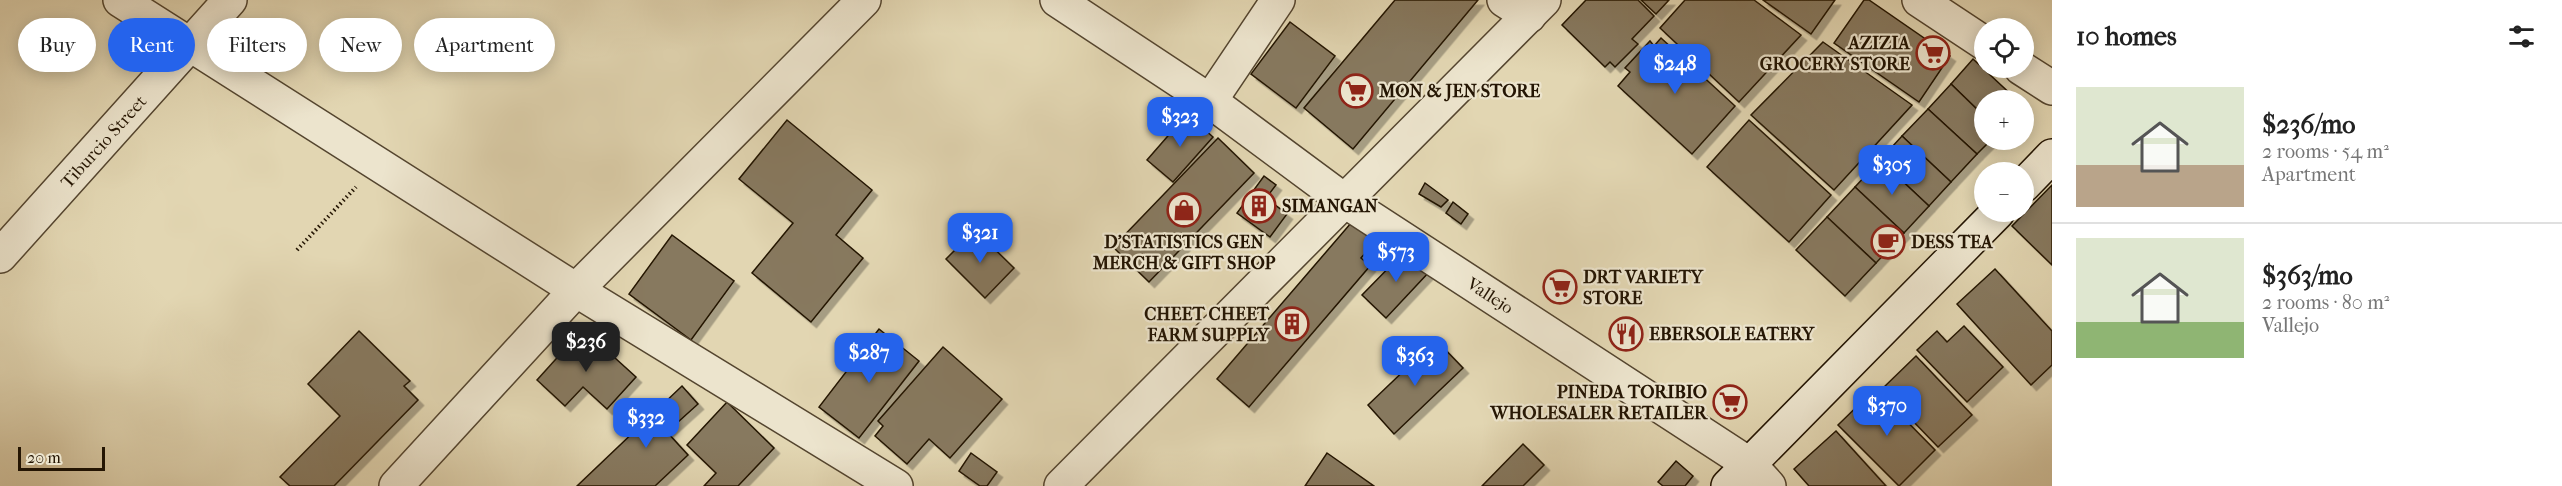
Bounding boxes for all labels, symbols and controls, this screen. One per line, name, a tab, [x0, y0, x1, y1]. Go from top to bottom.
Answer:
chip: Buy	[18, 18, 96, 72]
chip: Rent	[108, 18, 195, 72]
chip: Filters	[207, 18, 307, 72]
chip: New	[319, 18, 402, 72]
chip: Apartment	[414, 18, 555, 72]
map controls	[1974, 18, 2034, 222]
button: locate	[1974, 18, 2034, 78]
icon: filters	[2505, 20, 2538, 53]
text: 10 homes	[2076, 21, 2177, 52]
place label: AZIZIA GROCERY STORE	[1760, 33, 1911, 75]
supermarket icon: AZIZIA GROCERY STORE	[1915, 35, 1951, 71]
pin: $248	[1639, 44, 1711, 95]
text: $248	[1653, 52, 1697, 75]
supermarket icon: MON & JEN STORE	[1338, 73, 1374, 109]
place label: MON & JEN STORE	[1378, 81, 1540, 102]
button: +	[1974, 90, 2034, 150]
street label: Tiburcio Street	[57, 91, 152, 193]
pin: $323	[1144, 97, 1216, 148]
text: $323	[1161, 105, 1199, 128]
text: $236/mo	[2262, 109, 2355, 140]
icon: home	[2124, 111, 2196, 183]
text: 2 rooms · 54 m²	[2262, 140, 2389, 163]
pin: $305	[1856, 145, 1928, 196]
text: $305	[1873, 153, 1911, 176]
button: −	[1974, 162, 2034, 222]
text: Apartment	[2262, 163, 2356, 186]
building icon: SIMANGAN	[1241, 188, 1277, 224]
shop icon: D'STATISTICS GEN MERCH & GIFT SHOP	[1166, 192, 1202, 228]
place label: SIMANGAN	[1282, 196, 1378, 217]
pin: $321	[944, 213, 1016, 264]
text: $321	[962, 221, 998, 244]
cafe icon: DESS TEA	[1870, 224, 1906, 260]
place label: D'STATISTICS GEN MERCH & GIFT SHOP	[1092, 232, 1275, 274]
pin: $573	[1360, 232, 1432, 283]
place label: DESS TEA	[1911, 232, 1994, 253]
text: $573	[1377, 240, 1415, 263]
text: $363/mo	[2262, 260, 2353, 291]
icon: home	[2124, 262, 2196, 334]
place label: DRT VARIETY STORE	[1583, 267, 1705, 309]
supermarket icon: DRT VARIETY STORE	[1542, 269, 1578, 305]
street label: Vallejo	[1462, 273, 1517, 319]
text: 2 rooms · 80 m²	[2262, 291, 2389, 314]
place label: CHEET CHEET FARM SUPPLY	[1144, 304, 1271, 346]
building icon: CHEET CHEET FARM SUPPLY	[1274, 306, 1310, 342]
text: Vallejo	[2262, 314, 2319, 337]
restaurant icon: EBERSOLE EATERY	[1608, 316, 1644, 352]
pin: $236	[550, 322, 622, 373]
place label: EBERSOLE EATERY	[1649, 324, 1816, 345]
text: $236	[566, 330, 606, 353]
pin: $287	[833, 333, 905, 384]
pin: $363	[1379, 336, 1451, 387]
text: $287	[849, 341, 890, 364]
text: $363	[1396, 344, 1434, 367]
place label: PINEDA TORIBIO WHOLESALER RETAILER	[1490, 382, 1708, 424]
supermarket icon: PINEDA TORIBIO WHOLESALER RETAILER	[1712, 384, 1748, 420]
pin: $370	[1851, 386, 1923, 437]
text: $370	[1867, 394, 1907, 417]
pin: $332	[610, 398, 682, 449]
text: $332	[627, 406, 665, 429]
scale bar	[18, 444, 105, 472]
text: 20 m	[27, 448, 61, 467]

